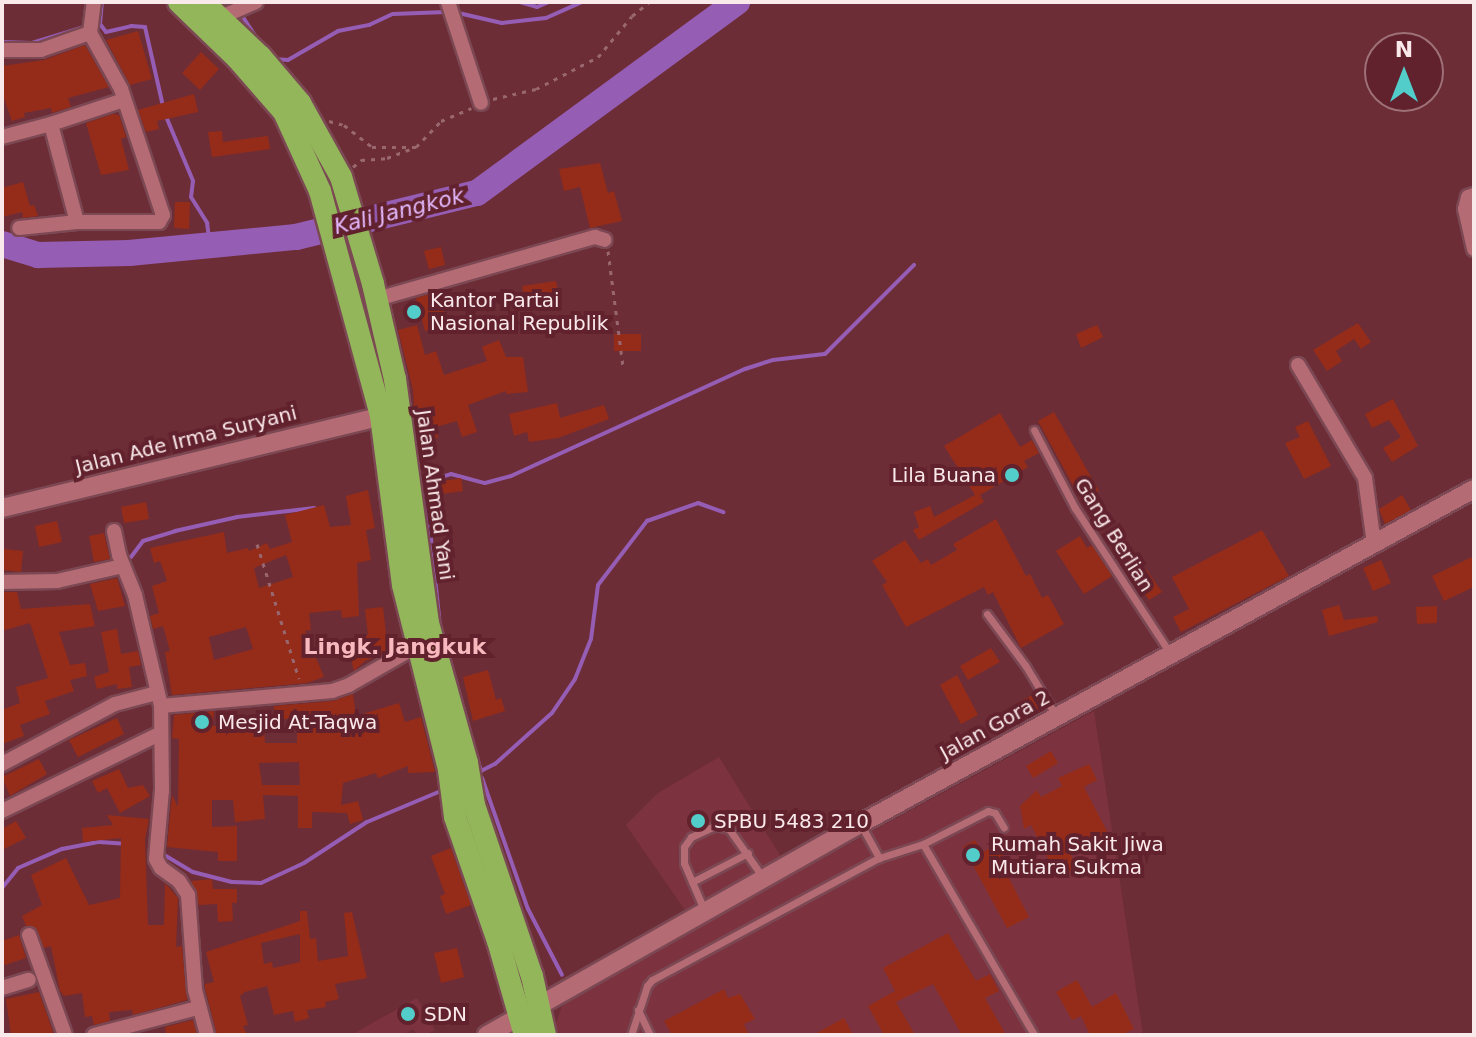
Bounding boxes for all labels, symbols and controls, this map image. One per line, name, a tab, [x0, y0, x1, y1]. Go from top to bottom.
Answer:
north arrow	[1364, 32, 1444, 112]
text: N	[1395, 37, 1413, 62]
water label: Kali Jangkok	[331, 182, 467, 240]
place label: Kantor Partai Nasional Republik	[430, 288, 608, 335]
marker: Kantor Partai Nasional Republik	[405, 303, 423, 321]
street label: Jalan Ade Irma Suryani	[73, 401, 299, 479]
street label: Jalan Ahmad Yani	[411, 408, 459, 582]
place label: Lila Buana	[892, 463, 996, 487]
marker: Lila Buana	[1003, 466, 1021, 484]
street label: Gang Berlian	[1069, 474, 1159, 596]
district label: Lingk. Jangkuk	[304, 634, 486, 660]
street label: Jalan Gora 2	[936, 685, 1054, 765]
place label: Mesjid At-Taqwa	[218, 710, 377, 734]
marker: Mesjid At-Taqwa	[193, 713, 211, 731]
place label: SPBU 5483 210	[714, 809, 869, 833]
marker: SPBU 5483 210	[689, 812, 707, 830]
place label: Rumah Sakit Jiwa Mutiara Sukma	[991, 832, 1164, 879]
marker: Rumah Sakit Jiwa Mutiara Sukma	[962, 844, 984, 866]
place label: SDN	[424, 1002, 467, 1026]
marker: SDN	[399, 1005, 417, 1023]

